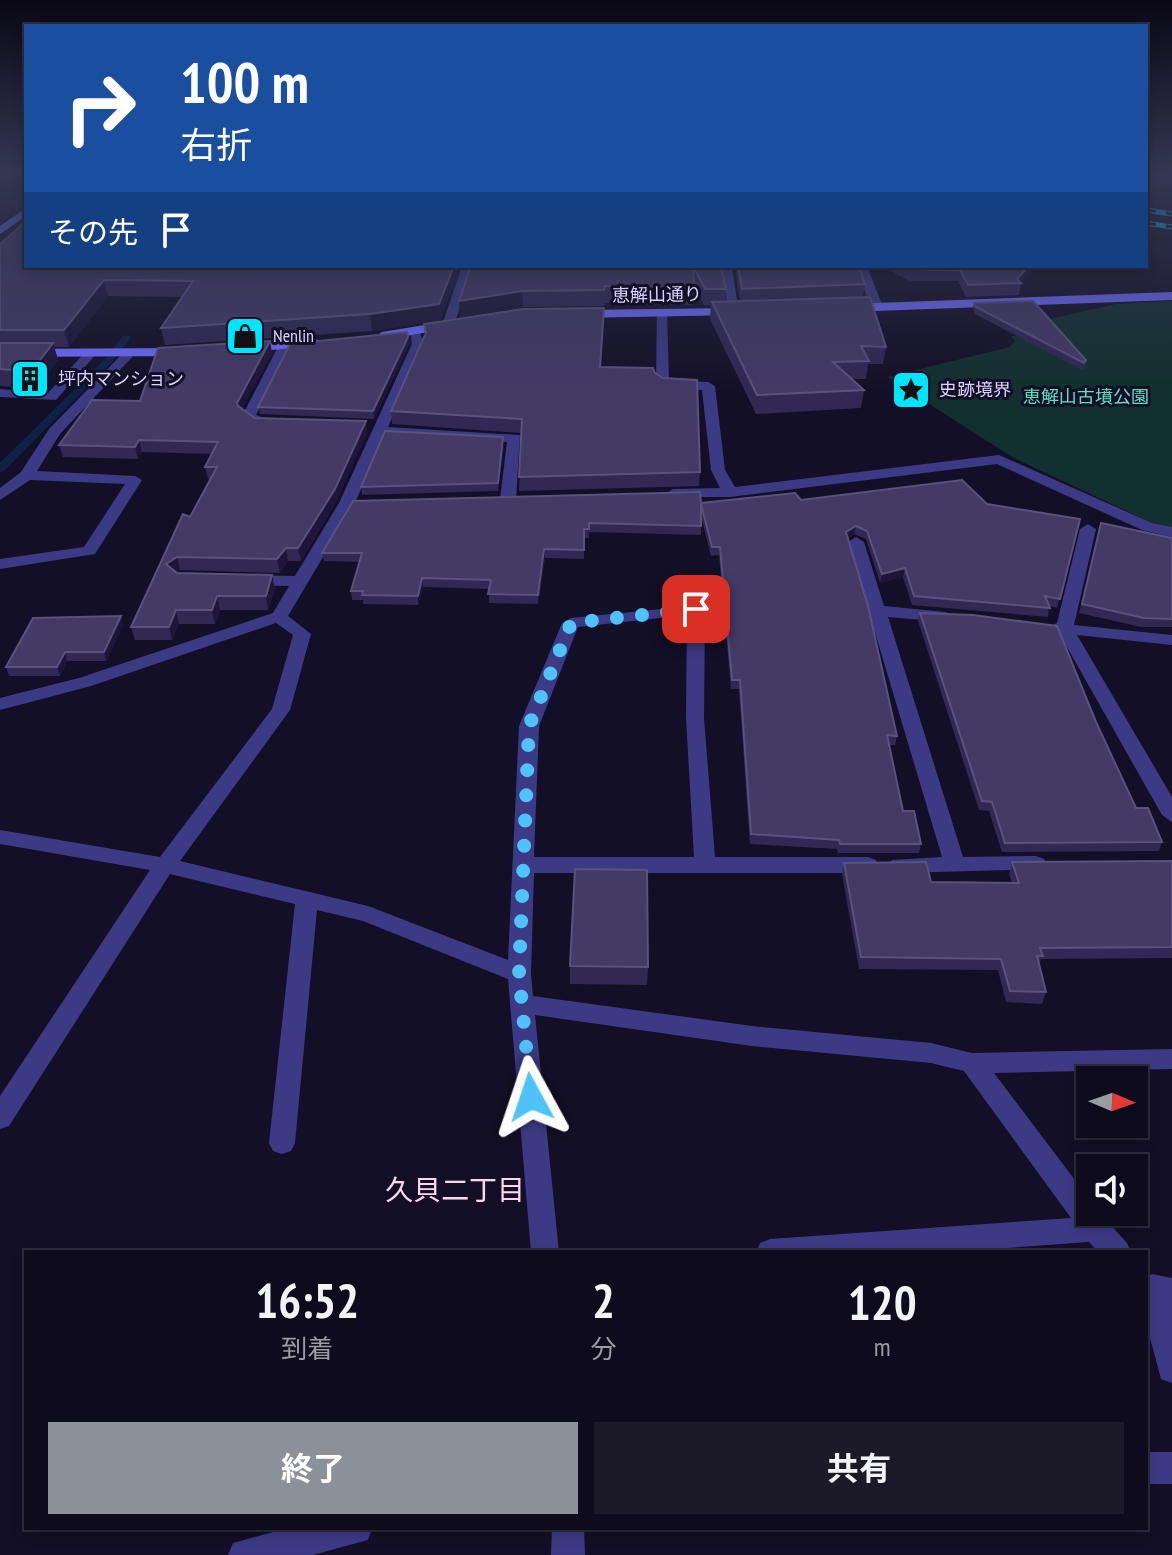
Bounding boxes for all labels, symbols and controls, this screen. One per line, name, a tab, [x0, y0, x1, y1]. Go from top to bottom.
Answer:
text: 100 m	[180, 46, 309, 118]
icon: right	[48, 56, 152, 160]
text: 右折	[180, 121, 252, 168]
icon: arrive	[154, 208, 198, 252]
text: その先	[48, 212, 138, 251]
street label: 恵解山通り	[612, 282, 702, 307]
shop icon: Nenlin	[224, 315, 266, 357]
place label: Nenlin	[273, 324, 314, 347]
building icon: 坪内マンション	[9, 358, 51, 400]
place label: 坪内マンション	[58, 367, 184, 390]
place icon: 史跡境界	[890, 369, 932, 411]
place label: 史跡境界	[939, 378, 1011, 401]
park label: 恵解山古墳公園	[1023, 385, 1149, 408]
pin	[662, 575, 730, 643]
icon: arrive	[674, 587, 718, 631]
position arrow	[489, 1055, 573, 1139]
north arrow	[1076, 1066, 1148, 1138]
map controls	[1076, 1066, 1148, 1226]
button: sound	[1076, 1154, 1148, 1226]
district label: 久貝二丁目	[385, 1171, 525, 1208]
text: 16:52	[255, 1269, 359, 1331]
text: 2	[592, 1269, 615, 1331]
text: 120	[848, 1271, 917, 1333]
text: m	[874, 1330, 891, 1363]
text: 到着	[281, 1332, 333, 1365]
text: 分	[590, 1332, 617, 1365]
button: 終了	[48, 1422, 578, 1514]
button: 共有	[594, 1422, 1124, 1514]

